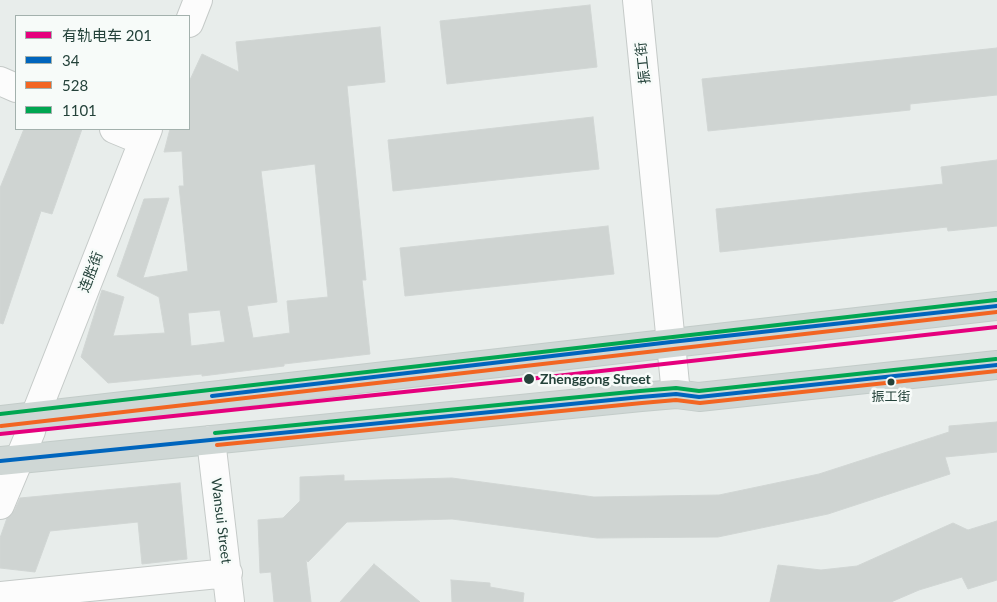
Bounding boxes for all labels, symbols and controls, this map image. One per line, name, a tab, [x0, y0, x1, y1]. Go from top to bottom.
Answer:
legend	[15, 15, 190, 130]
text: 有轨电车 201	[62, 26, 152, 44]
street label: 振工街	[632, 41, 654, 85]
text: 34	[62, 51, 79, 69]
text: 528	[62, 76, 88, 94]
text: 1101	[62, 101, 97, 119]
street label: 连胜街	[76, 249, 106, 295]
place label: Zhenggong Street	[540, 371, 651, 387]
marker: Zhenggong Street	[522, 372, 536, 386]
marker: 振工街	[886, 377, 896, 387]
place label: 振工街	[872, 389, 910, 405]
street label: Wansui Street	[207, 477, 235, 565]

